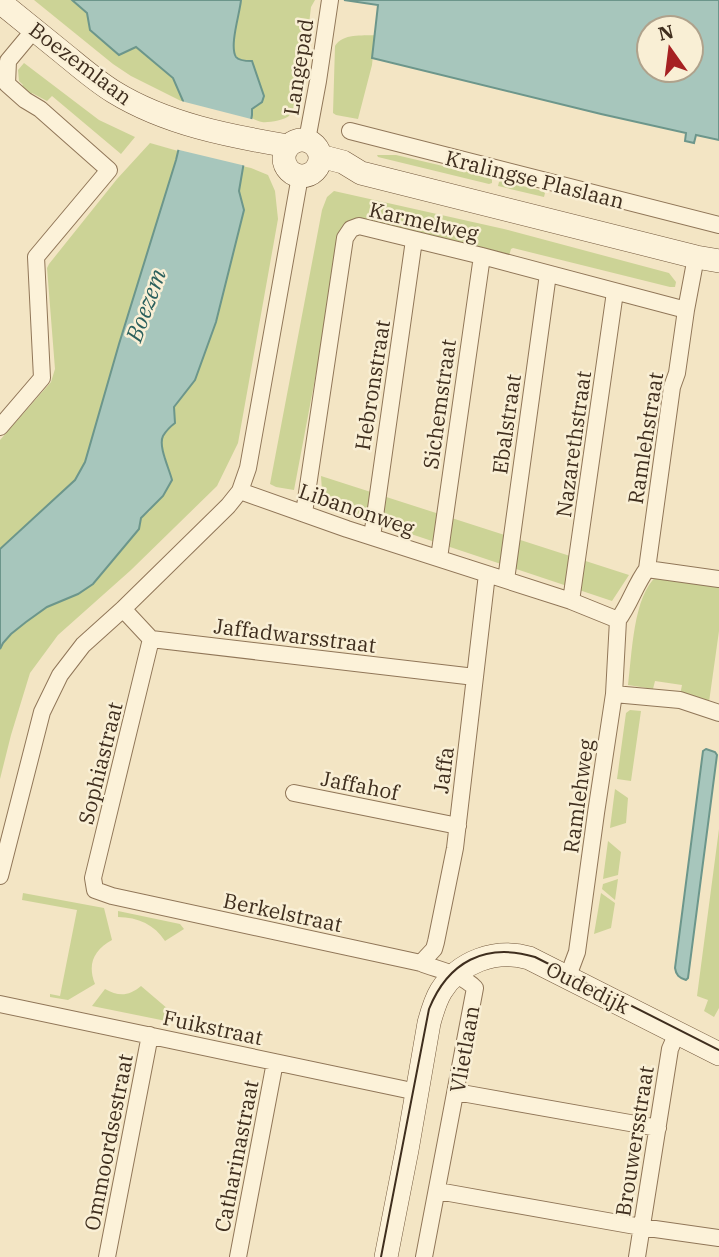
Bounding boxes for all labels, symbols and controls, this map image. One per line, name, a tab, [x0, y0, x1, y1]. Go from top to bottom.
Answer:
north arrow	[635, 14, 705, 84]
street label: Boezemlaan	[24, 15, 138, 111]
street label: Langepad	[277, 17, 319, 117]
text: N	[656, 19, 676, 46]
street label: Kralingse Plaslaan	[443, 143, 627, 215]
street label: Karmelweg	[366, 195, 482, 247]
water label: Boezem	[118, 264, 172, 347]
street label: Hebronstraat	[348, 318, 396, 452]
street label: Sichemstraat	[416, 337, 462, 471]
street label: Nazarethstraat	[549, 369, 597, 519]
street label: Ramlehstraat	[621, 370, 669, 506]
street label: Ebalstraat	[485, 372, 527, 476]
street label: Libanonweg	[295, 476, 419, 542]
street label: Jaffadwarsstraat	[212, 611, 378, 659]
street label: Sophiastraat	[71, 699, 129, 827]
street label: Ramlehweg	[556, 737, 600, 855]
street label: Jaffa	[426, 745, 460, 795]
street label: Jaffahof	[319, 764, 403, 807]
street label: Berkelstraat	[221, 886, 345, 938]
street label: Oudedijk	[541, 954, 635, 1020]
street label: Fuikstraat	[160, 1003, 266, 1051]
street label: Vlietlaan	[443, 1003, 485, 1095]
street label: Ommoordsestraat	[77, 1051, 139, 1233]
street label: Brouwersstraat	[608, 1064, 660, 1218]
street label: Catharinastraat	[208, 1078, 264, 1234]

